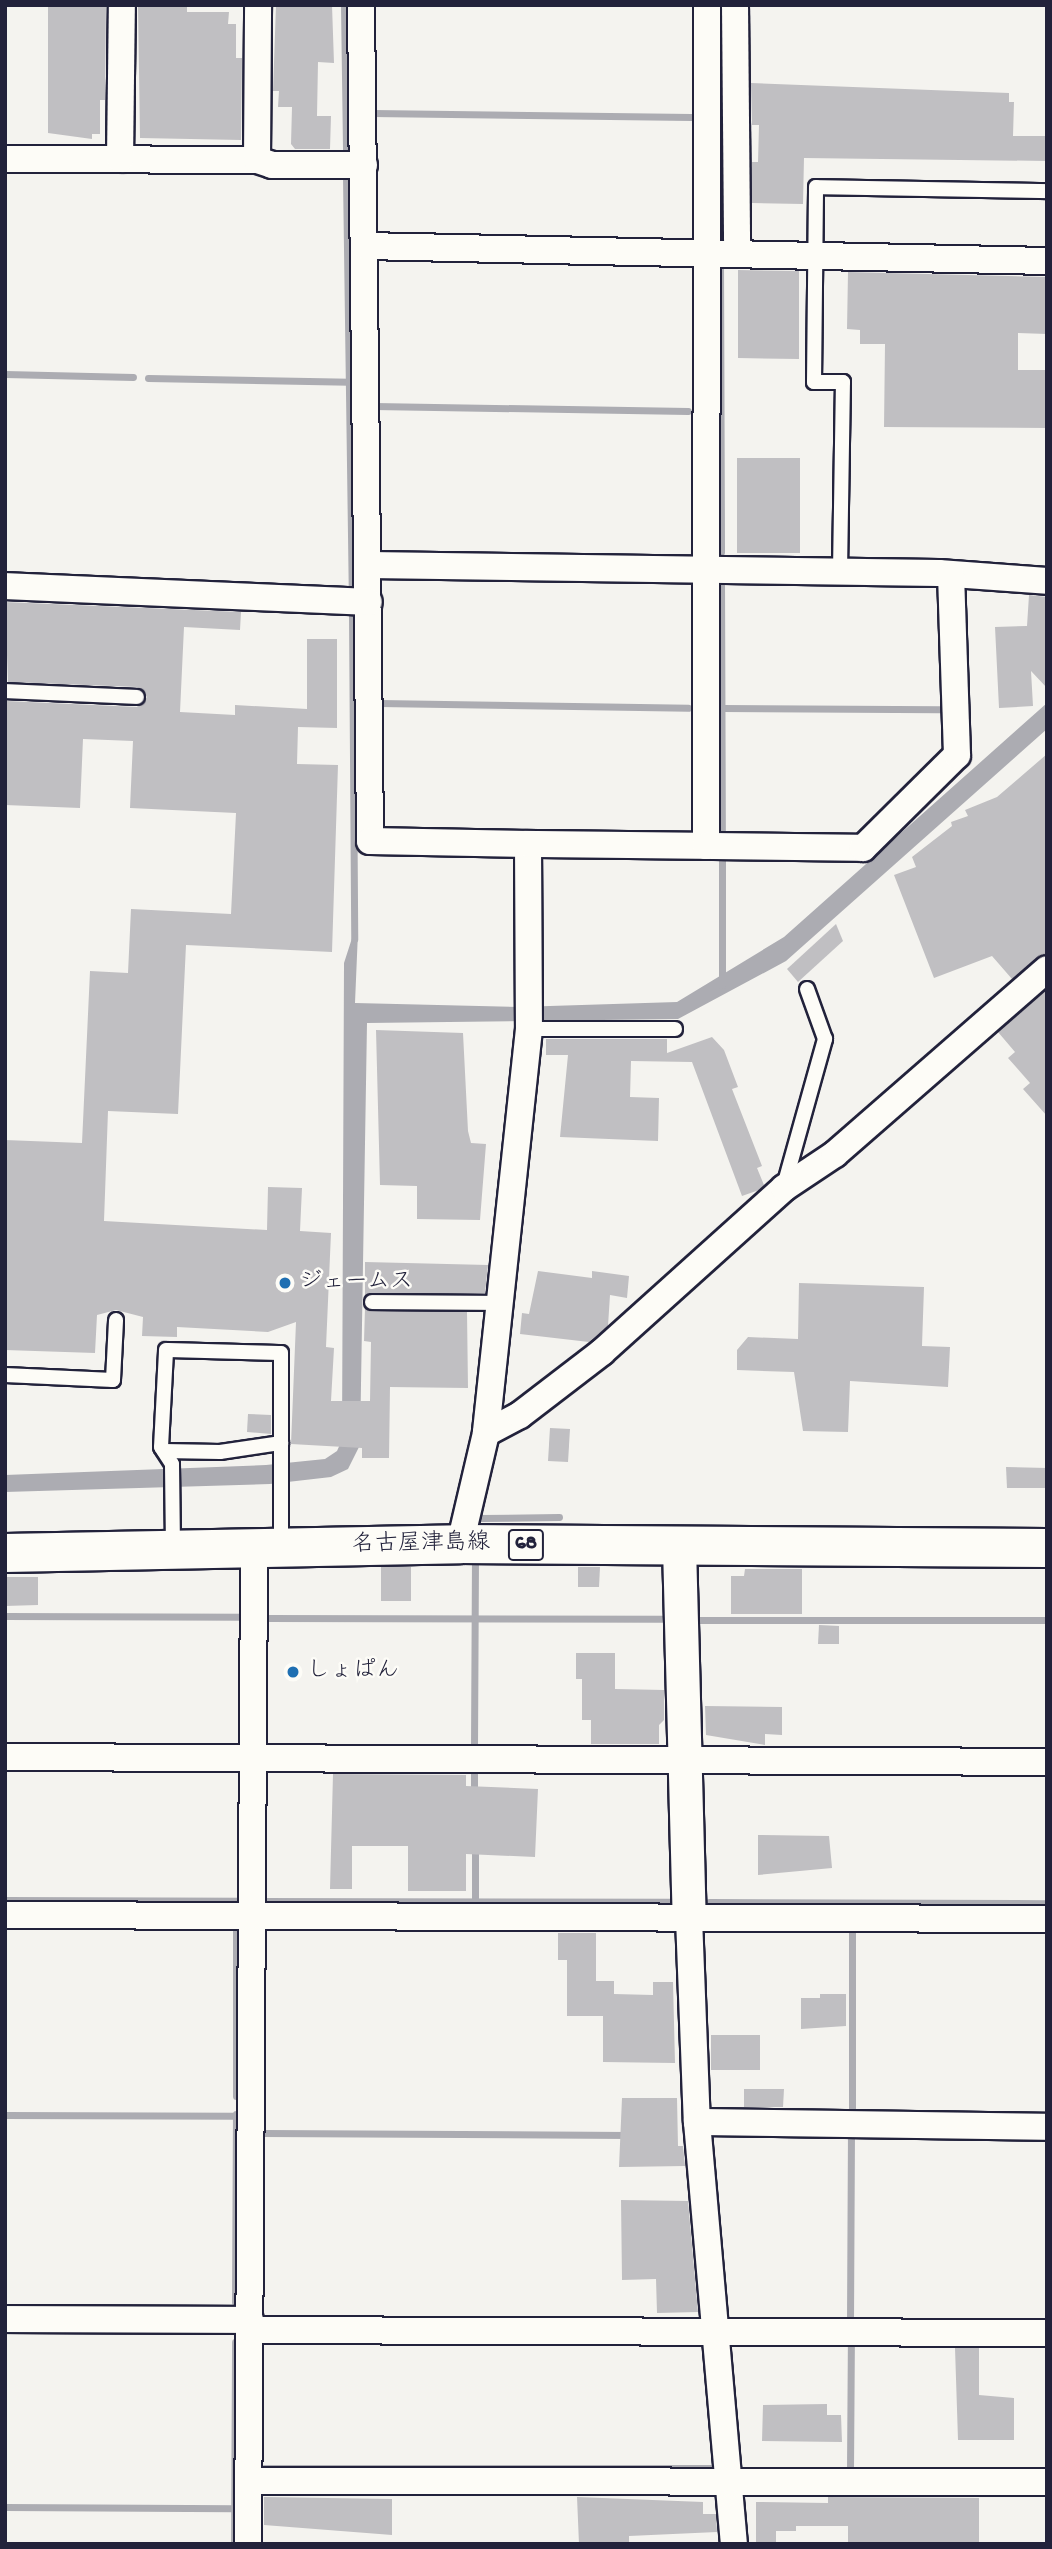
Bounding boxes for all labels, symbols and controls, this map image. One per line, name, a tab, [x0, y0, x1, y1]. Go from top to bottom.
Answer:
place label: ジェームス	[299, 1269, 414, 1297]
marker: ジェームス	[277, 1275, 293, 1291]
road number: 68	[507, 1528, 545, 1562]
street label: 名古屋津島線	[352, 1530, 490, 1560]
place label: しょぱん	[307, 1658, 399, 1686]
marker: しょぱん	[285, 1664, 301, 1680]

